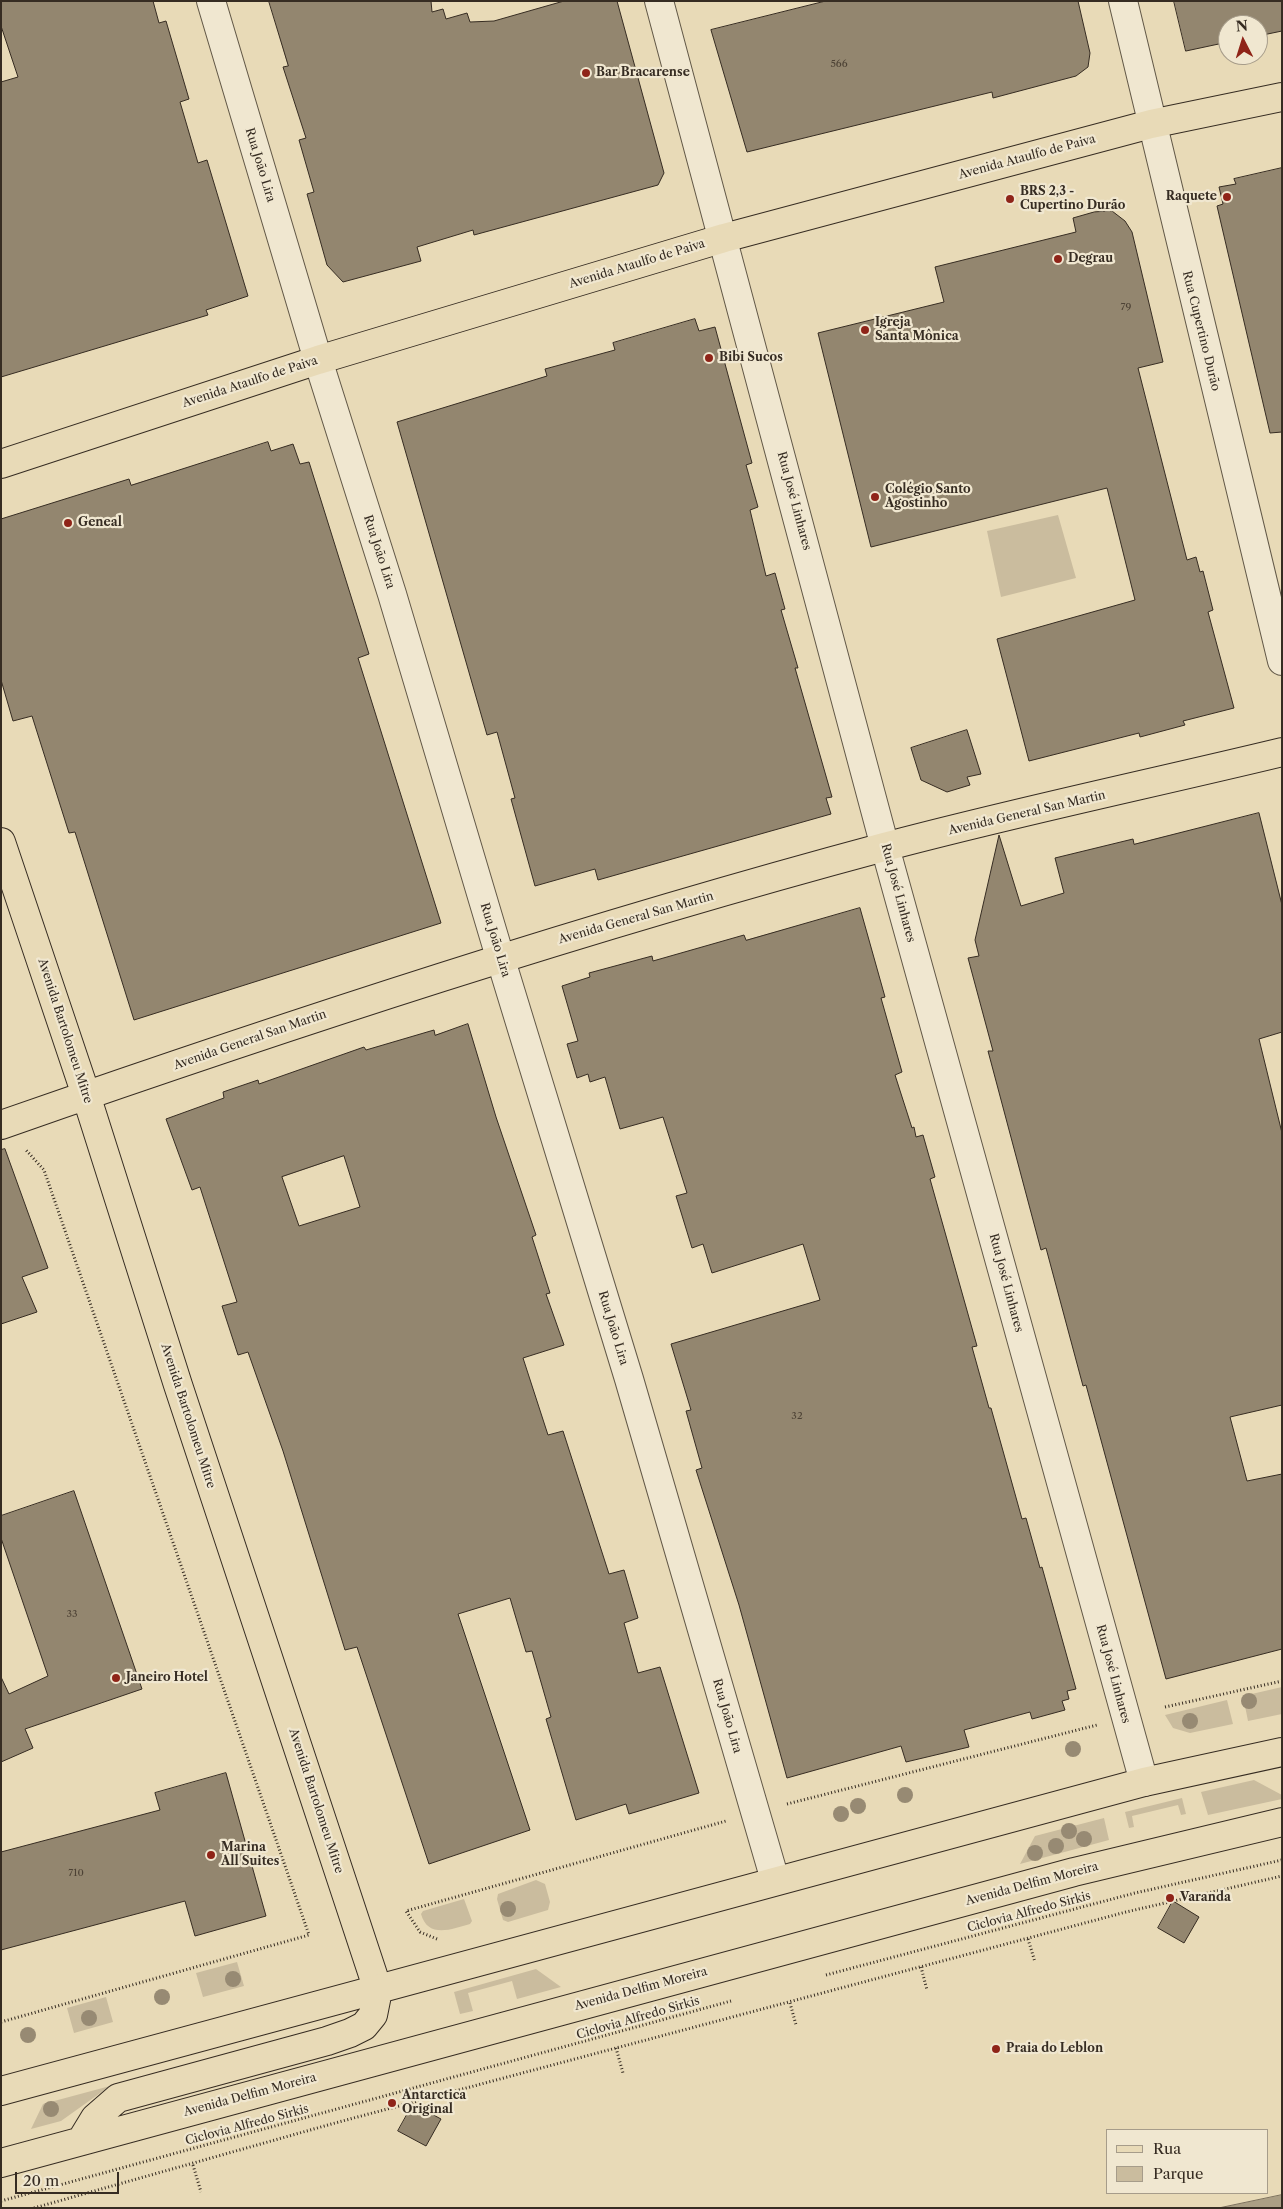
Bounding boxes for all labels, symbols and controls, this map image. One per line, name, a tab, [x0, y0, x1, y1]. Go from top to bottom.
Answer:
north arrow	[1218, 15, 1268, 65]
text: N	[1235, 17, 1249, 36]
house number: 566	[830, 58, 848, 70]
place label: Bar Bracarense	[596, 66, 690, 80]
marker: Bar Bracarense	[580, 67, 592, 79]
street label: Rua João Lira	[242, 126, 278, 204]
street label: Avenida Ataulfo de Paiva	[957, 132, 1097, 182]
place label: BRS 2,3 - Cupertino Durão	[1020, 185, 1125, 213]
place label: Raquete	[1166, 190, 1217, 204]
marker: Raquete	[1221, 191, 1233, 203]
marker: BRS 2,3 - Cupertino Durão	[1004, 193, 1016, 205]
street label: Avenida Ataulfo de Paiva	[567, 236, 707, 292]
place label: Degrau	[1068, 252, 1113, 266]
marker: Degrau	[1052, 253, 1064, 265]
street label: Rua Cupertino Durão	[1179, 269, 1223, 393]
house number: 79	[1121, 301, 1131, 313]
place label: Igreja Santa Mônica	[875, 316, 959, 344]
marker: Igreja Santa Mônica	[859, 324, 871, 336]
place label: Bibi Sucos	[719, 351, 783, 365]
marker: Bibi Sucos	[703, 352, 715, 364]
street label: Avenida Ataulfo de Paiva	[181, 353, 319, 411]
street label: Rua José Linhares	[774, 450, 814, 552]
place label: Colégio Santo Agostinho	[885, 483, 971, 511]
marker: Colégio Santo Agostinho	[869, 491, 881, 503]
street label: Rua João Lira	[360, 513, 398, 591]
place label: Geneal	[78, 516, 122, 530]
marker: Geneal	[62, 517, 74, 529]
street label: Avenida General San Martin	[947, 788, 1107, 838]
street label: Rua José Linhares	[878, 842, 918, 944]
street label: Avenida General San Martin	[557, 889, 715, 947]
street label: Rua João Lira	[477, 901, 513, 979]
street label: Avenida Bartolomeu Mitre	[35, 957, 95, 1105]
street label: Avenida General San Martin	[172, 1007, 328, 1073]
street label: Rua José Linhares	[986, 1232, 1026, 1334]
street label: Rua João Lira	[595, 1289, 631, 1367]
street label: Avenida Bartolomeu Mitre	[158, 1342, 218, 1490]
house number: 32	[791, 1410, 803, 1422]
house number: 33	[66, 1608, 78, 1620]
street label: Rua José Linhares	[1093, 1623, 1133, 1725]
place label: Janeiro Hotel	[126, 1671, 208, 1685]
marker: Janeiro Hotel	[110, 1672, 122, 1684]
street label: Rua João Lira	[709, 1677, 745, 1755]
street label: Avenida Bartolomeu Mitre	[286, 1727, 346, 1875]
place label: Marina All Suites	[221, 1841, 279, 1869]
marker: Marina All Suites	[205, 1849, 217, 1861]
street label: Avenida Delfim Moreira	[964, 1859, 1100, 1909]
house number: 710	[68, 1867, 84, 1879]
street label: Ciclovia Alfredo Sirkis	[966, 1889, 1092, 1935]
place label: Varanda	[1180, 1891, 1231, 1905]
marker: Varanda	[1164, 1892, 1176, 1904]
street label: Avenida Delfim Moreira	[573, 1964, 709, 2014]
street label: Ciclovia Alfredo Sirkis	[575, 1994, 701, 2042]
place label: Praia do Leblon	[1006, 2042, 1103, 2056]
marker: Praia do Leblon	[990, 2043, 1002, 2055]
street label: Avenida Delfim Moreira	[182, 2070, 318, 2120]
place label: Antarctica Original	[402, 2089, 466, 2117]
marker: Antarctica Original	[386, 2097, 398, 2109]
street label: Ciclovia Alfredo Sirkis	[184, 2102, 310, 2148]
legend	[1106, 2129, 1268, 2194]
text: Rua	[1153, 2139, 1181, 2158]
scale bar	[18, 2162, 121, 2194]
text: Parque	[1153, 2164, 1203, 2183]
text: 20 m	[23, 2171, 59, 2190]

